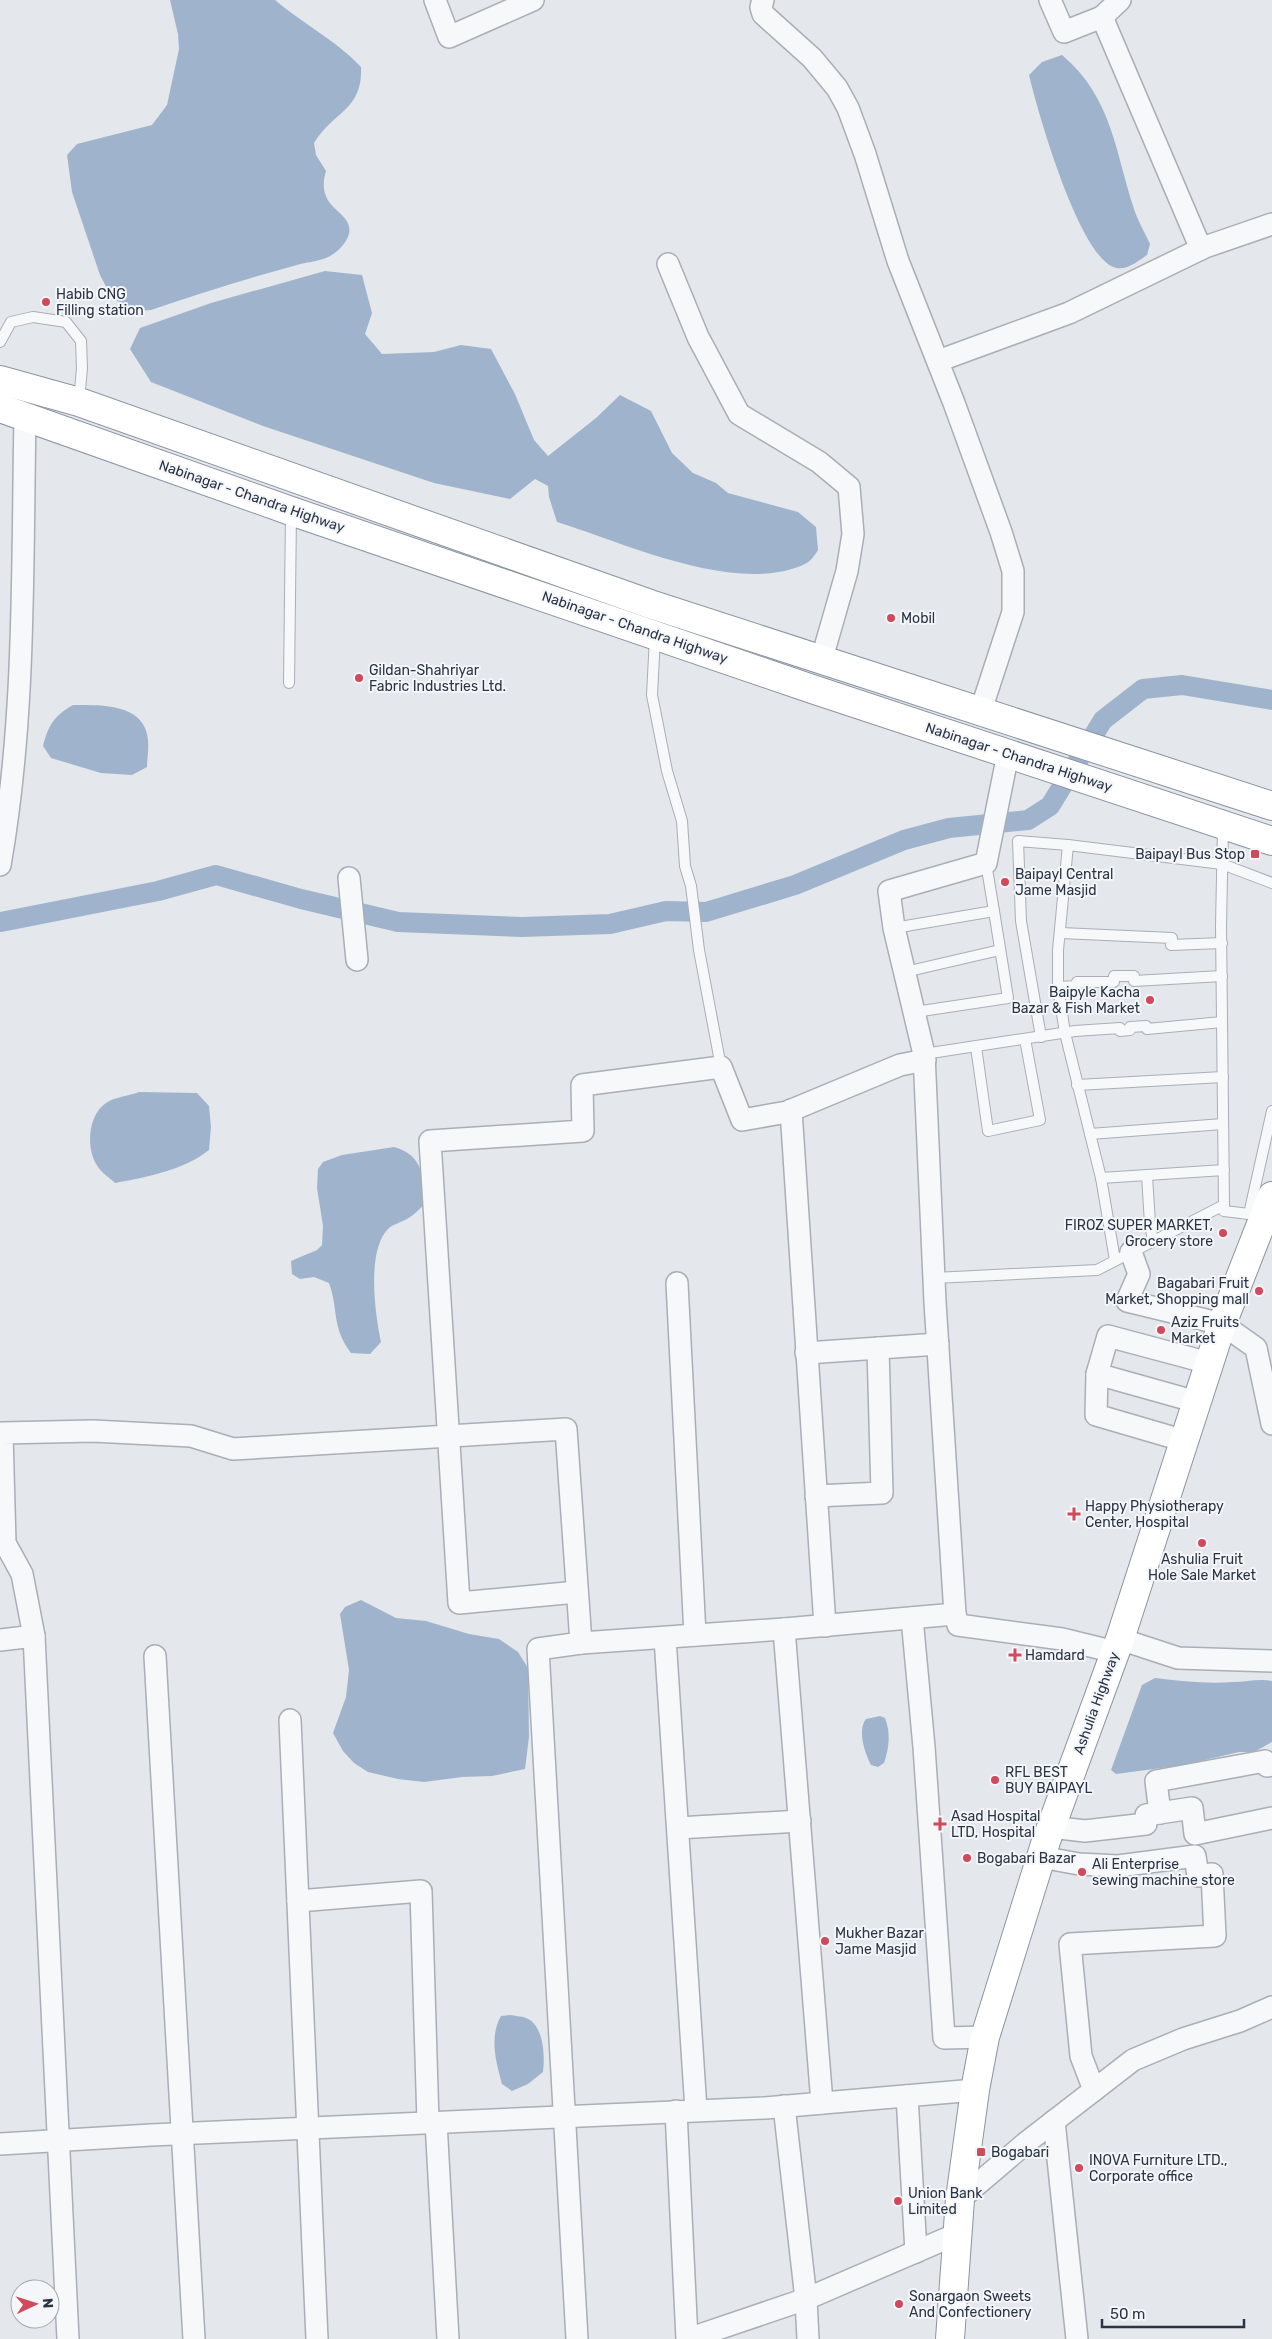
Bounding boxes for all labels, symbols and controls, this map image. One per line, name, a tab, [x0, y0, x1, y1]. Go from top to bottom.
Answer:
place label: Habib CNG Filling station	[56, 286, 144, 319]
marker: Habib CNG Filling station	[40, 296, 52, 308]
street label: Nabinagar - Chandra Highway	[157, 457, 347, 536]
street label: Nabinagar - Chandra Highway	[540, 588, 730, 667]
place label: Mobil	[901, 610, 935, 627]
marker: Mobil	[885, 612, 897, 624]
place label: Gildan-Shahriyar Fabric Industries Ltd.	[369, 662, 506, 695]
marker: Gildan-Shahriyar Fabric Industries Ltd.	[353, 672, 365, 684]
street label: Nabinagar - Chandra Highway	[923, 719, 1115, 796]
place label: Baipayl Bus Stop	[1135, 846, 1245, 863]
marker: Baipayl Bus Stop	[1249, 848, 1261, 860]
place label: Baipayl Central Jame Masjid	[1015, 866, 1113, 899]
marker: Baipayl Central Jame Masjid	[999, 876, 1011, 888]
place label: Baipyle Kacha Bazar & Fish Market	[1012, 984, 1141, 1017]
marker: Baipyle Kacha Bazar & Fish Market	[1144, 994, 1156, 1006]
place label: FIROZ SUPER MARKET, Grocery store	[1065, 1217, 1213, 1250]
marker: FIROZ SUPER MARKET, Grocery store	[1217, 1227, 1229, 1239]
place label: Bagabari Fruit Market, Shopping mall	[1105, 1275, 1250, 1308]
marker: Bagabari Fruit Market, Shopping mall	[1253, 1285, 1265, 1297]
place label: Aziz Fruits Market	[1171, 1314, 1239, 1347]
marker: Aziz Fruits Market	[1155, 1324, 1167, 1336]
place label: Happy Physiotherapy Center, Hospital	[1085, 1498, 1224, 1531]
marker: Happy Physiotherapy Center, Hospital	[1067, 1507, 1081, 1521]
marker: Ashulia Fruit Hole Sale Market	[1196, 1537, 1208, 1549]
place label: Ashulia Fruit Hole Sale Market	[1148, 1551, 1257, 1584]
place label: Hamdard	[1025, 1647, 1085, 1664]
marker: Hamdard	[1009, 1649, 1021, 1661]
street label: Ashulia Highway	[1070, 1649, 1123, 1757]
place label: RFL BEST BUY BAIPAYL	[1005, 1764, 1093, 1797]
marker: RFL BEST BUY BAIPAYL	[989, 1774, 1001, 1786]
place label: Asad Hospital LTD, Hospital	[951, 1808, 1041, 1841]
marker: Asad Hospital LTD, Hospital	[933, 1817, 947, 1831]
place label: Bogabari Bazar	[977, 1850, 1077, 1867]
marker: Bogabari Bazar	[961, 1852, 973, 1864]
place label: Ali Enterprise sewing machine store	[1092, 1856, 1235, 1889]
marker: Ali Enterprise sewing machine store	[1076, 1866, 1088, 1878]
place label: Mukher Bazar Jame Masjid	[835, 1925, 925, 1958]
marker: Mukher Bazar Jame Masjid	[819, 1935, 831, 1947]
place label: Bogabari	[991, 2144, 1049, 2161]
marker: Bogabari	[975, 2146, 987, 2158]
place label: INOVA Furniture LTD., Corporate office	[1089, 2152, 1227, 2185]
marker: INOVA Furniture LTD., Corporate office	[1073, 2162, 1085, 2174]
place label: Union Bank Limited	[908, 2185, 983, 2218]
marker: Union Bank Limited	[892, 2195, 904, 2207]
north arrow	[10, 2279, 60, 2329]
place label: Sonargaon Sweets And Confectionery	[909, 2288, 1032, 2321]
scale bar	[1102, 2296, 1244, 2328]
text: N	[39, 2298, 56, 2309]
marker: Sonargaon Sweets And Confectionery	[893, 2298, 905, 2310]
text: 50 m	[1110, 2305, 1145, 2323]

